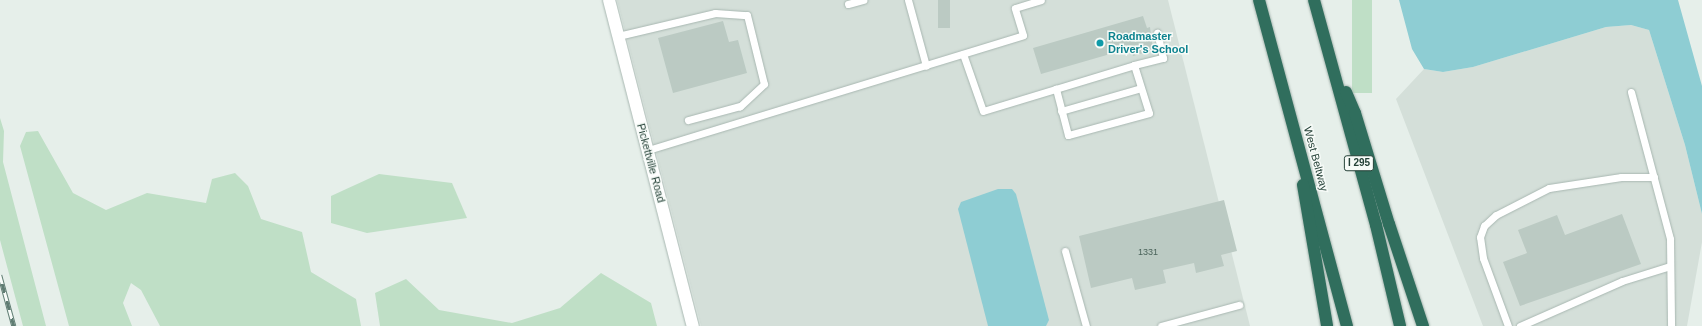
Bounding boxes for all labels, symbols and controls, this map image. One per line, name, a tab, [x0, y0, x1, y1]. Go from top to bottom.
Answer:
place label: Roadmaster Driver's School	[1108, 30, 1188, 56]
marker: Roadmaster Driver's School	[1095, 38, 1105, 48]
street label: Pickettville Road	[634, 122, 668, 204]
street label: West Beltway	[1301, 125, 1331, 193]
road number: I 295	[1343, 155, 1375, 171]
house number: 1331	[1138, 247, 1158, 257]

